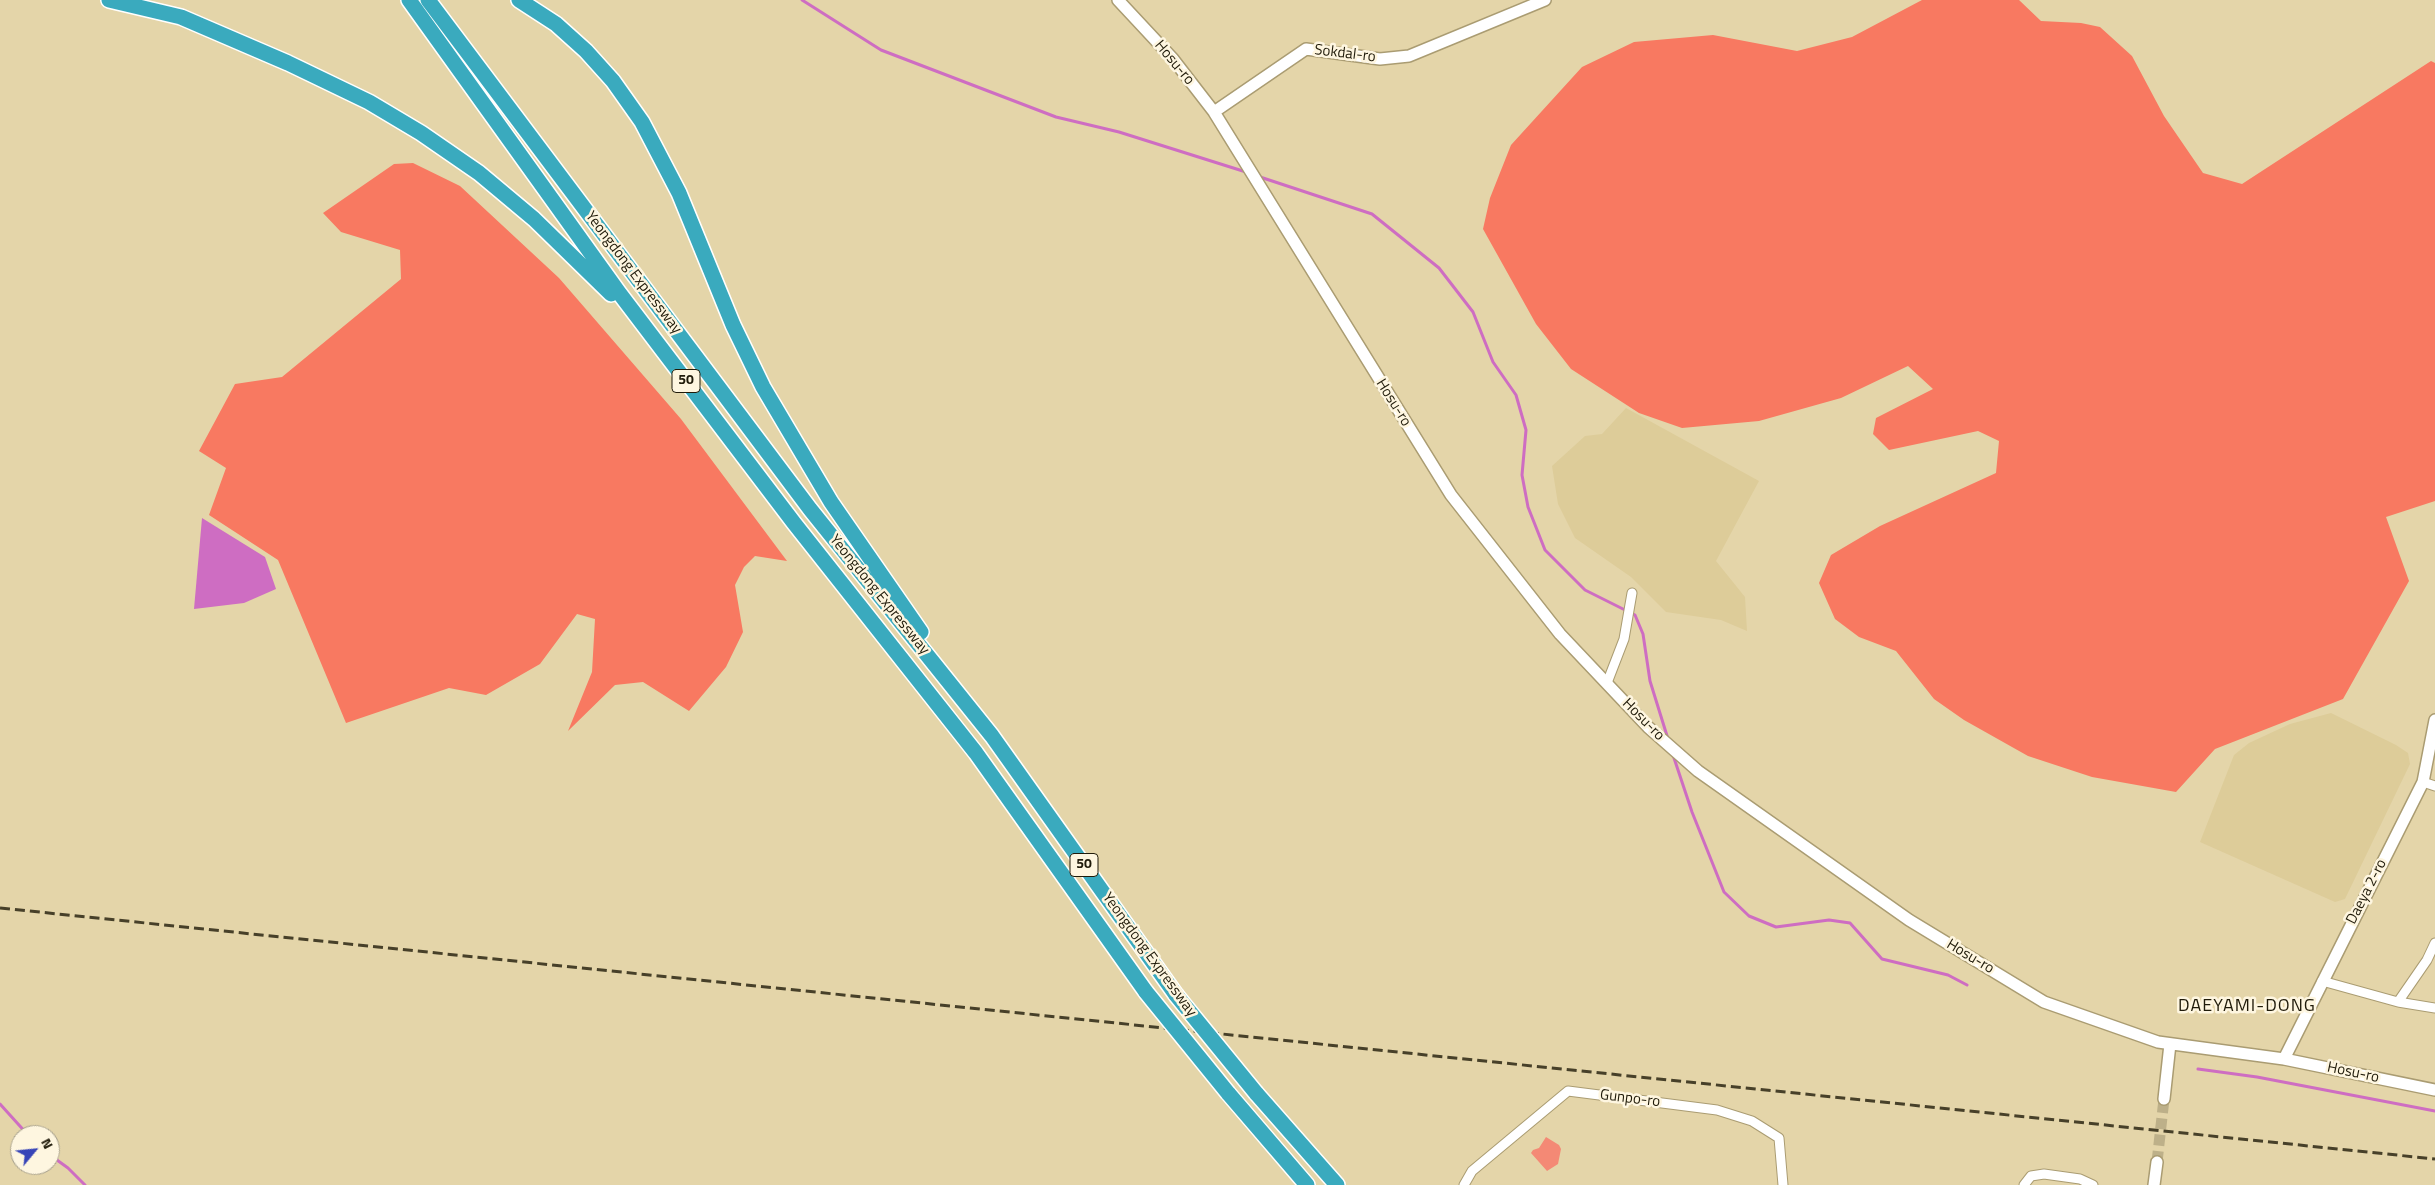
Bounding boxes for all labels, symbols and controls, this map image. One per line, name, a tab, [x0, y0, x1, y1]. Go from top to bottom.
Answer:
street label: Hosu-ro	[1150, 37, 1198, 89]
street label: Sokdal-ro	[1313, 41, 1377, 67]
street label: Yeongdong Expressway	[581, 208, 685, 338]
road number: 50	[672, 370, 700, 392]
street label: Hosu-ro	[1371, 376, 1415, 430]
street label: Yeongdong Expressway	[825, 532, 933, 658]
street label: Hosu-ro	[1618, 695, 1668, 745]
road number: 50	[1070, 854, 1098, 876]
street label: Daeya 2-ro	[2343, 857, 2391, 927]
street label: Yeongdong Expressway	[1098, 890, 1200, 1020]
street label: Hosu-ro	[1943, 936, 1997, 978]
district label: DAEYAMI-DONG	[2177, 996, 2317, 1018]
street label: Hosu-ro	[2325, 1059, 2381, 1087]
street label: Gunpo-ro	[1599, 1086, 1661, 1112]
north arrow	[10, 1125, 60, 1175]
text: N	[36, 1134, 59, 1152]

